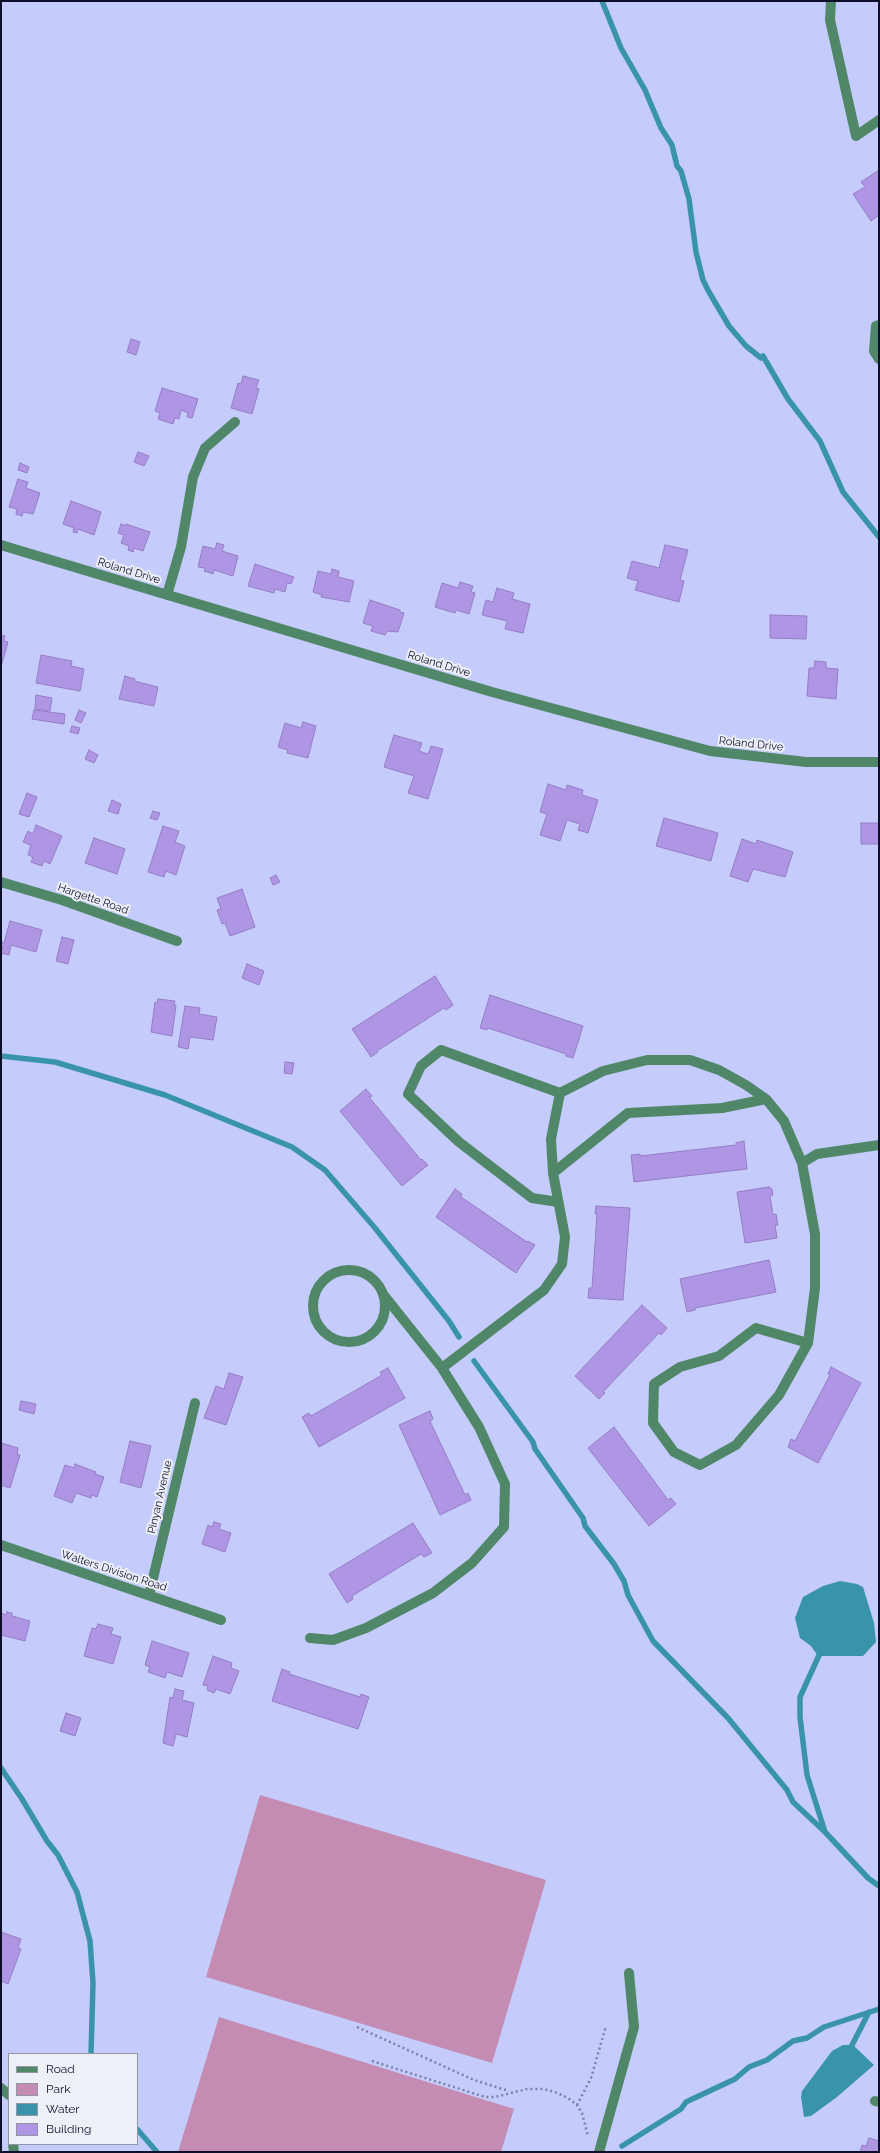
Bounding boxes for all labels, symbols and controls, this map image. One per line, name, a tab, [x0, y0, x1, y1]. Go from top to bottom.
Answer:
street label: Roland Drive	[96, 555, 162, 587]
street label: Roland Drive	[406, 648, 472, 680]
street label: Roland Drive	[718, 734, 784, 754]
street label: Hargette Road	[56, 881, 130, 917]
street label: Pinyan Avenue	[145, 1459, 175, 1535]
street label: Walters Division Road	[60, 1548, 168, 1594]
legend	[8, 2053, 138, 2145]
text: Road	[46, 2062, 75, 2076]
text: Park	[46, 2082, 71, 2096]
text: Water	[46, 2102, 80, 2116]
text: Building	[46, 2122, 92, 2136]

